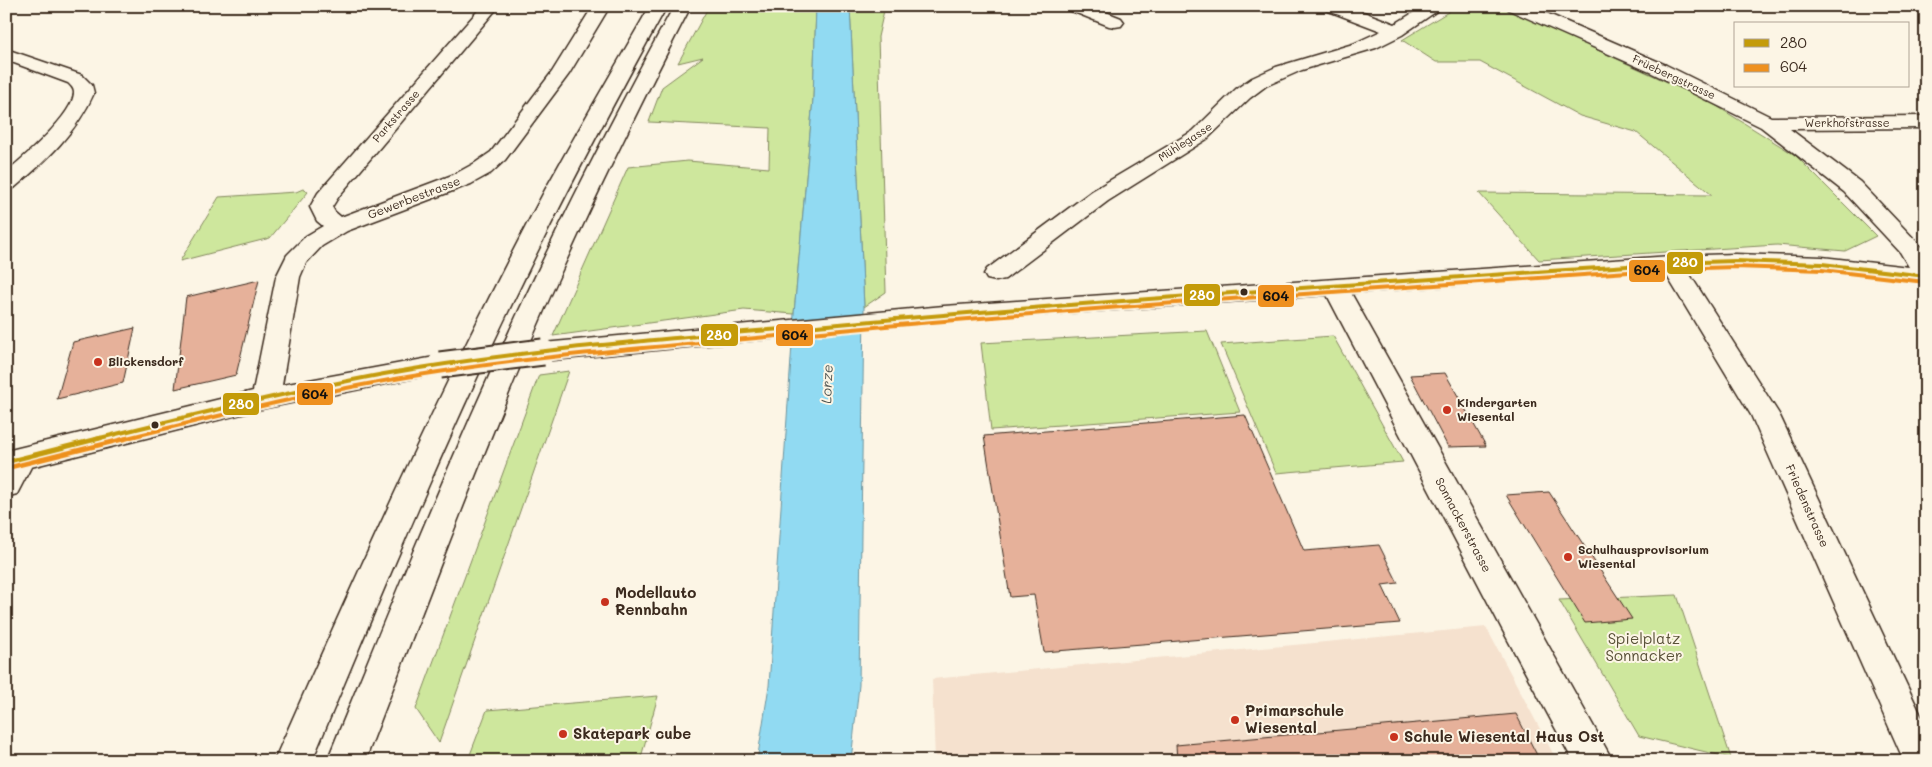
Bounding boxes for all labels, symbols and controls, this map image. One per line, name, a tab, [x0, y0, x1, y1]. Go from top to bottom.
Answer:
legend	[1734, 22, 1910, 88]
text: 280	[1780, 32, 1807, 52]
street label: Früebergstrasse	[1630, 51, 1718, 103]
text: 604	[1780, 56, 1807, 76]
street label: Parkstrasse	[369, 86, 423, 145]
street label: Werkhofstrasse	[1805, 115, 1890, 130]
street label: Mühlegasse	[1155, 118, 1215, 165]
street label: Gewerbestrasse	[365, 172, 462, 222]
line badge: 280	[1666, 251, 1704, 275]
text: 280	[1672, 252, 1698, 271]
line badge: 604	[1628, 259, 1666, 283]
text: 604	[1634, 260, 1660, 279]
line badge: 280	[1183, 283, 1221, 307]
line badge: 604	[1257, 284, 1295, 308]
text: 280	[1189, 285, 1215, 304]
text: 604	[1263, 286, 1289, 305]
unlabelled marker	[1239, 287, 1249, 297]
line badge: 280	[700, 323, 739, 347]
line badge: 604	[775, 323, 814, 347]
text: 280	[706, 325, 732, 344]
text: 604	[782, 325, 808, 344]
place label: Blickensdorf	[108, 353, 184, 369]
marker: Blickensdorf	[92, 356, 104, 368]
water label: Lorze	[816, 364, 837, 404]
line badge: 604	[296, 382, 334, 406]
text: 604	[302, 384, 328, 403]
line badge: 280	[222, 392, 260, 416]
text: 280	[228, 394, 254, 413]
place label: Kindergarten Wiesental	[1457, 394, 1537, 424]
marker: Kindergarten Wiesental	[1441, 404, 1453, 416]
unlabelled marker	[150, 420, 160, 430]
street label: Friedenstrasse	[1782, 462, 1833, 550]
street label: Sonnackerstrasse	[1432, 474, 1496, 575]
place label: Schulhausprovisorium Wiesental	[1578, 541, 1709, 571]
marker: Schulhausprovisorium Wiesental	[1562, 551, 1574, 563]
place label: Modellauto Rennbahn	[615, 582, 696, 619]
marker: Modellauto Rennbahn	[599, 596, 611, 608]
park label: Spielplatz Sonnacker	[1606, 628, 1682, 665]
place label: Primarschule Wiesental	[1245, 700, 1344, 737]
marker: Primarschule Wiesental	[1229, 714, 1241, 726]
place label: Skatepark cube	[573, 723, 691, 743]
place label: Schule Wiesental Haus Ost	[1404, 726, 1605, 746]
marker: Skatepark cube	[557, 728, 569, 740]
marker: Schule Wiesental Haus Ost	[1388, 731, 1400, 743]

